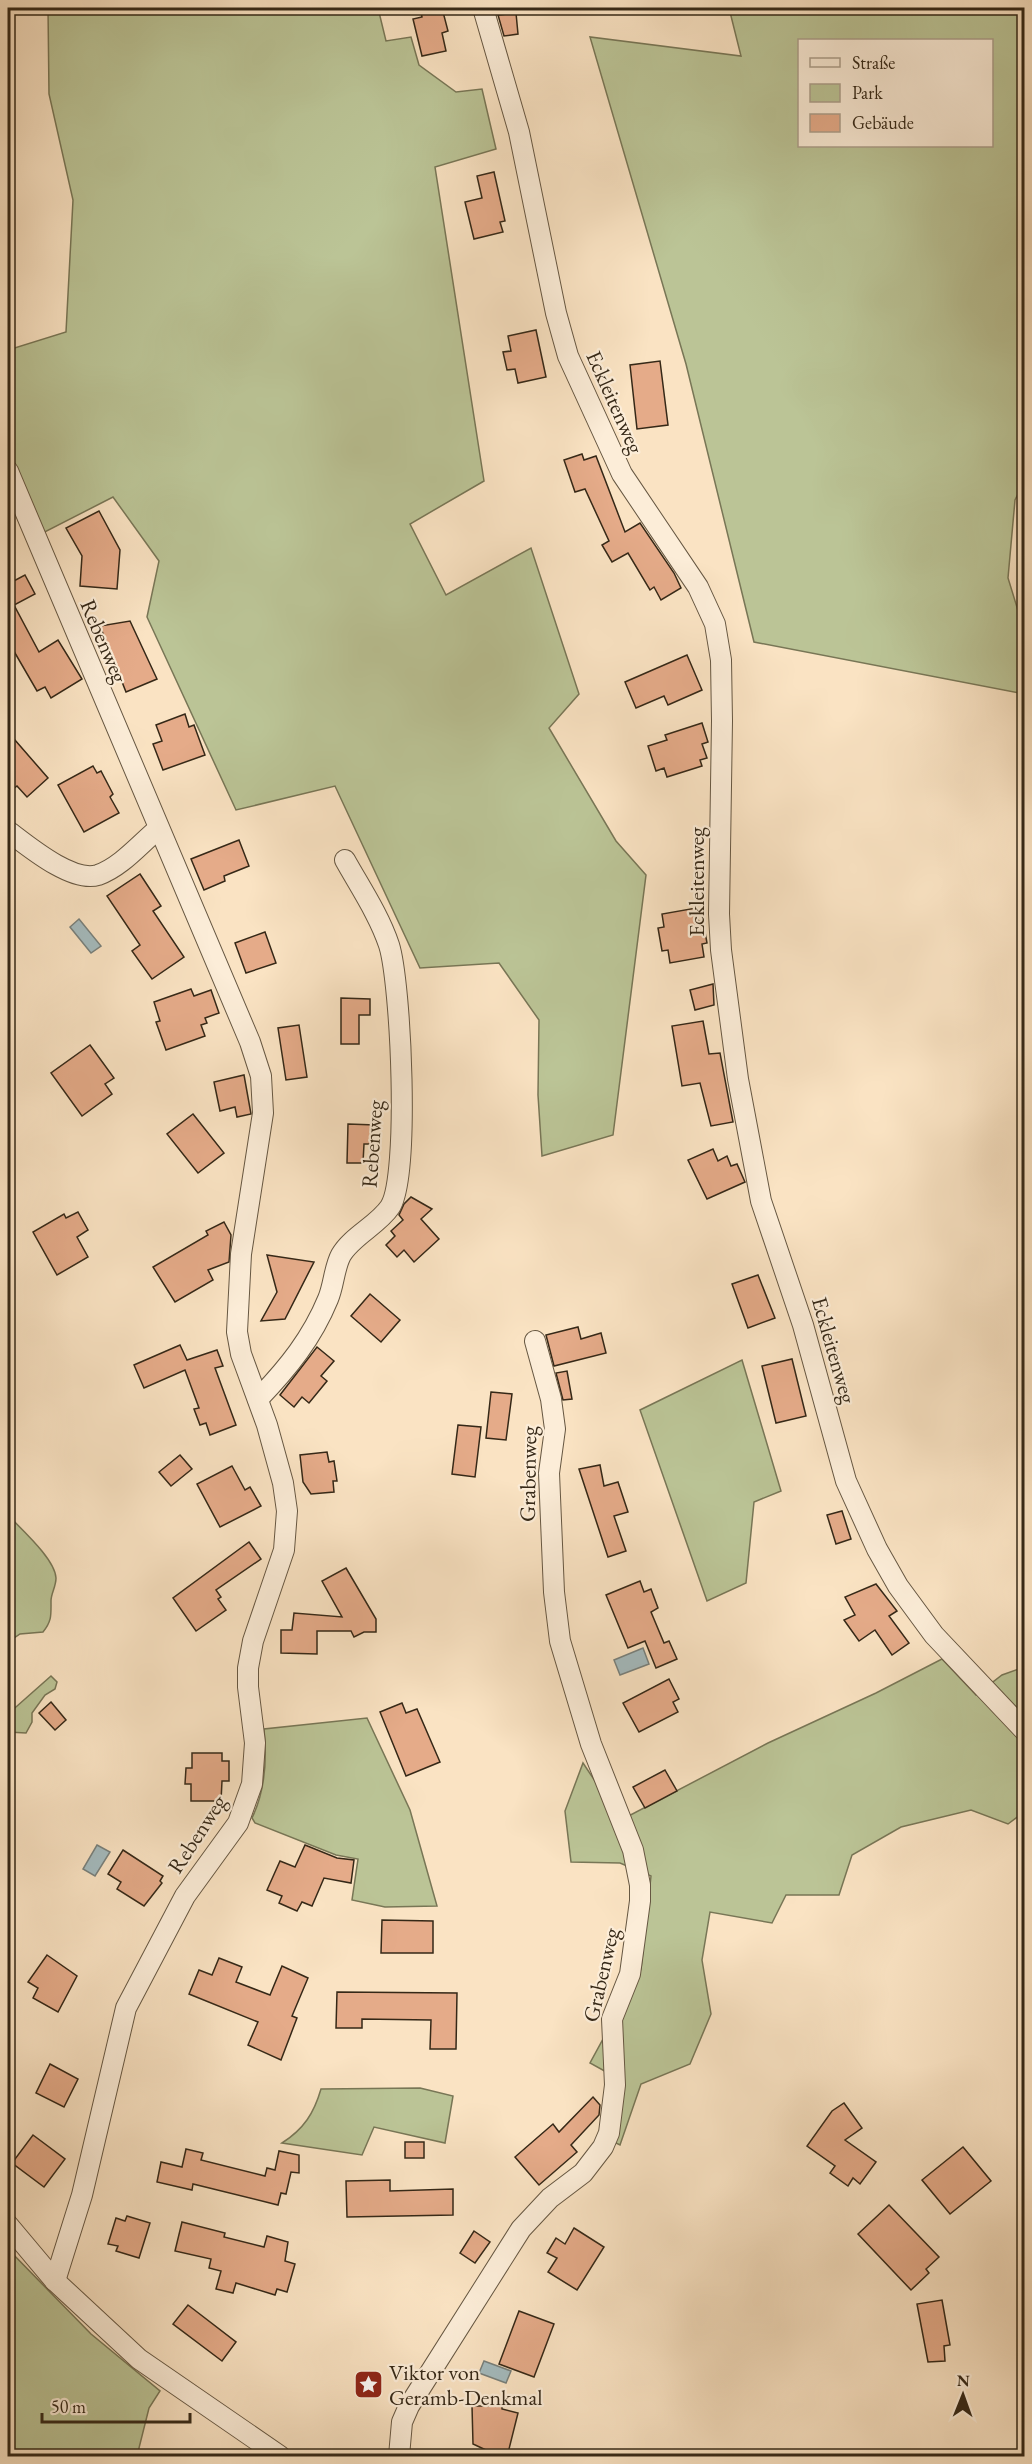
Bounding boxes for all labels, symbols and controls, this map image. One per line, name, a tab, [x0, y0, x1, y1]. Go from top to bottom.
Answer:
legend	[798, 39, 993, 147]
text: Straße	[852, 51, 895, 74]
text: Park	[852, 81, 883, 104]
text: Gebäude	[852, 111, 914, 134]
street label: Eckleitenweg	[579, 346, 651, 458]
street label: Rebenweg	[73, 595, 135, 688]
street label: Eckleitenweg	[682, 827, 711, 937]
street label: Rebenweg	[354, 1099, 390, 1189]
street label: Eckleitenweg	[805, 1293, 863, 1407]
street label: Grabenweg	[513, 1425, 543, 1522]
street label: Rebenweg	[161, 1789, 233, 1879]
street label: Grabenweg	[576, 1925, 626, 2025]
place label: Viktor von Geramb-Denkmal	[389, 2358, 543, 2412]
north arrow	[933, 2365, 993, 2425]
place icon: Viktor von Geramb-Denkmal	[352, 2369, 384, 2401]
text: N	[957, 2370, 970, 2391]
scale bar	[42, 2386, 190, 2424]
text: 50 m	[51, 2395, 86, 2418]

